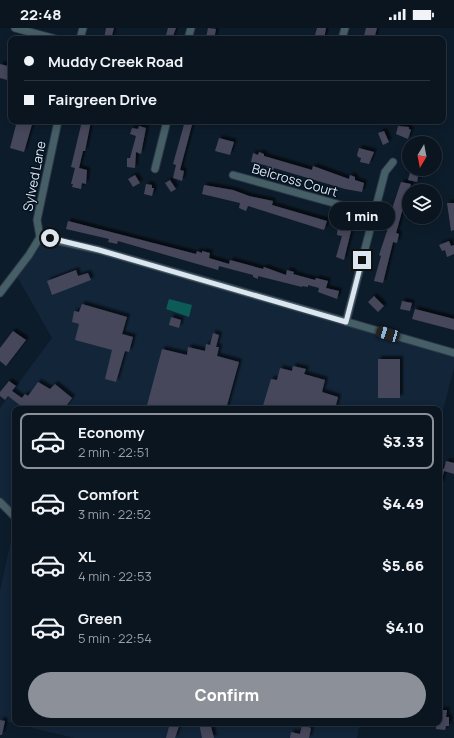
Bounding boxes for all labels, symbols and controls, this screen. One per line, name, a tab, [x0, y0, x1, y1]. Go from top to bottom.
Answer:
text: 22:48	[20, 4, 61, 25]
text: Muddy Creek Road	[48, 51, 183, 72]
text: Fairgreen Drive	[48, 89, 157, 110]
north arrow	[402, 136, 442, 176]
map controls	[402, 136, 442, 224]
street label: Sylved Lane	[18, 139, 50, 213]
street label: Belcross Court	[250, 159, 340, 201]
button: layers	[402, 184, 442, 224]
callout: 1 min	[329, 202, 395, 230]
text: 1 min	[346, 207, 378, 225]
route start	[41, 229, 59, 247]
route end	[353, 251, 371, 269]
car	[375, 325, 401, 343]
text: Economy	[78, 422, 145, 443]
icon: car	[30, 423, 66, 459]
text: $3.33	[383, 431, 424, 452]
text: 2 min · 22:51	[78, 443, 149, 461]
text: Comfort	[78, 484, 139, 505]
icon: car	[30, 485, 66, 521]
text: $4.49	[383, 493, 424, 514]
text: 3 min · 22:52	[78, 505, 151, 523]
text: XL	[78, 546, 96, 567]
icon: car	[30, 547, 66, 583]
text: $5.66	[382, 555, 424, 576]
text: 4 min · 22:53	[78, 567, 152, 585]
text: Green	[78, 608, 122, 629]
icon: car	[30, 609, 66, 645]
text: $4.10	[386, 617, 424, 638]
text: 5 min · 22:54	[78, 629, 152, 647]
button: Confirm	[28, 672, 426, 718]

